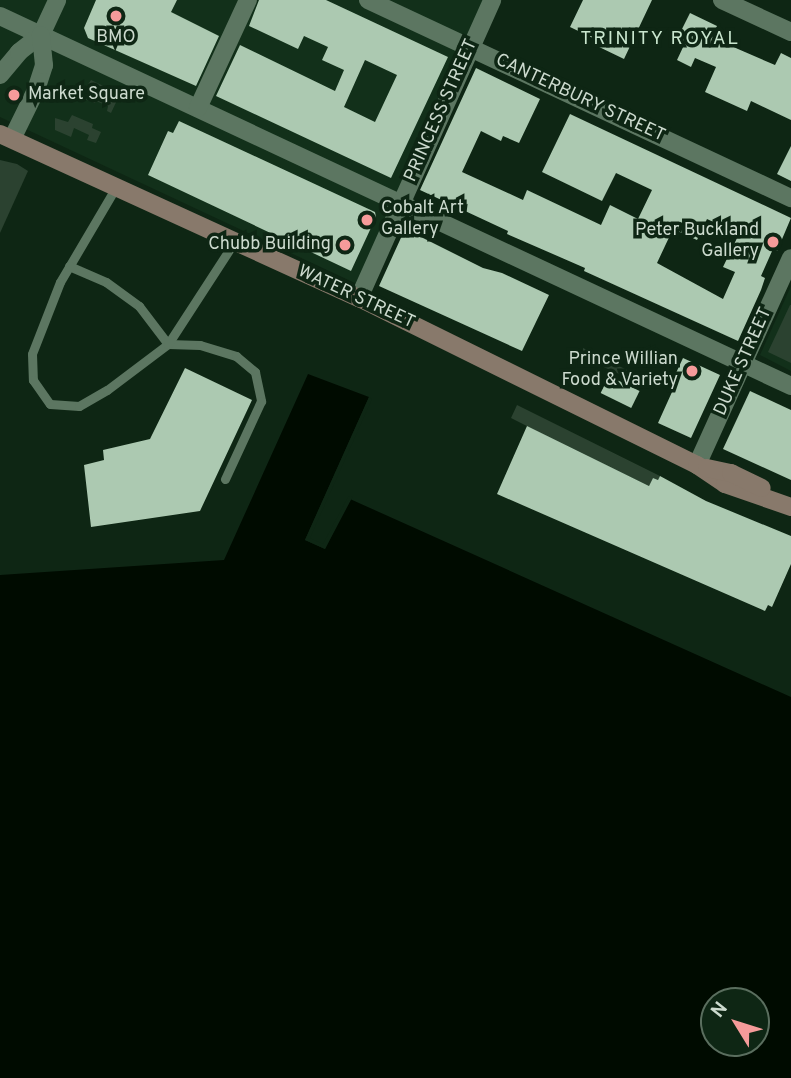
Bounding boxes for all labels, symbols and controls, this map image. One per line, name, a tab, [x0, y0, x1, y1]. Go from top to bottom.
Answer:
marker: BMO	[108, 8, 124, 24]
place label: BMO	[96, 27, 136, 49]
district label: TRINITY ROYAL	[581, 29, 739, 51]
street label: PRINCESS STREET	[401, 36, 483, 186]
street label: CANTERBURY STREET	[492, 50, 668, 148]
place label: Market Square	[28, 84, 145, 106]
marker: Market Square	[6, 87, 22, 103]
place label: Cobalt Art Gallery	[381, 199, 465, 242]
marker: Cobalt Art Gallery	[359, 212, 375, 228]
place label: Peter Buckland Gallery	[635, 221, 759, 264]
place label: Chubb Building	[208, 234, 331, 256]
marker: Peter Buckland Gallery	[765, 234, 781, 250]
marker: Chubb Building	[337, 237, 353, 253]
street label: WATER STREET	[294, 261, 418, 335]
street label: DUKE STREET	[710, 304, 778, 420]
place label: Prince Willian Food & Variety	[561, 350, 678, 392]
marker: Prince Willian Food & Variety	[684, 363, 700, 379]
north arrow	[700, 987, 770, 1057]
text: N	[706, 998, 734, 1023]

